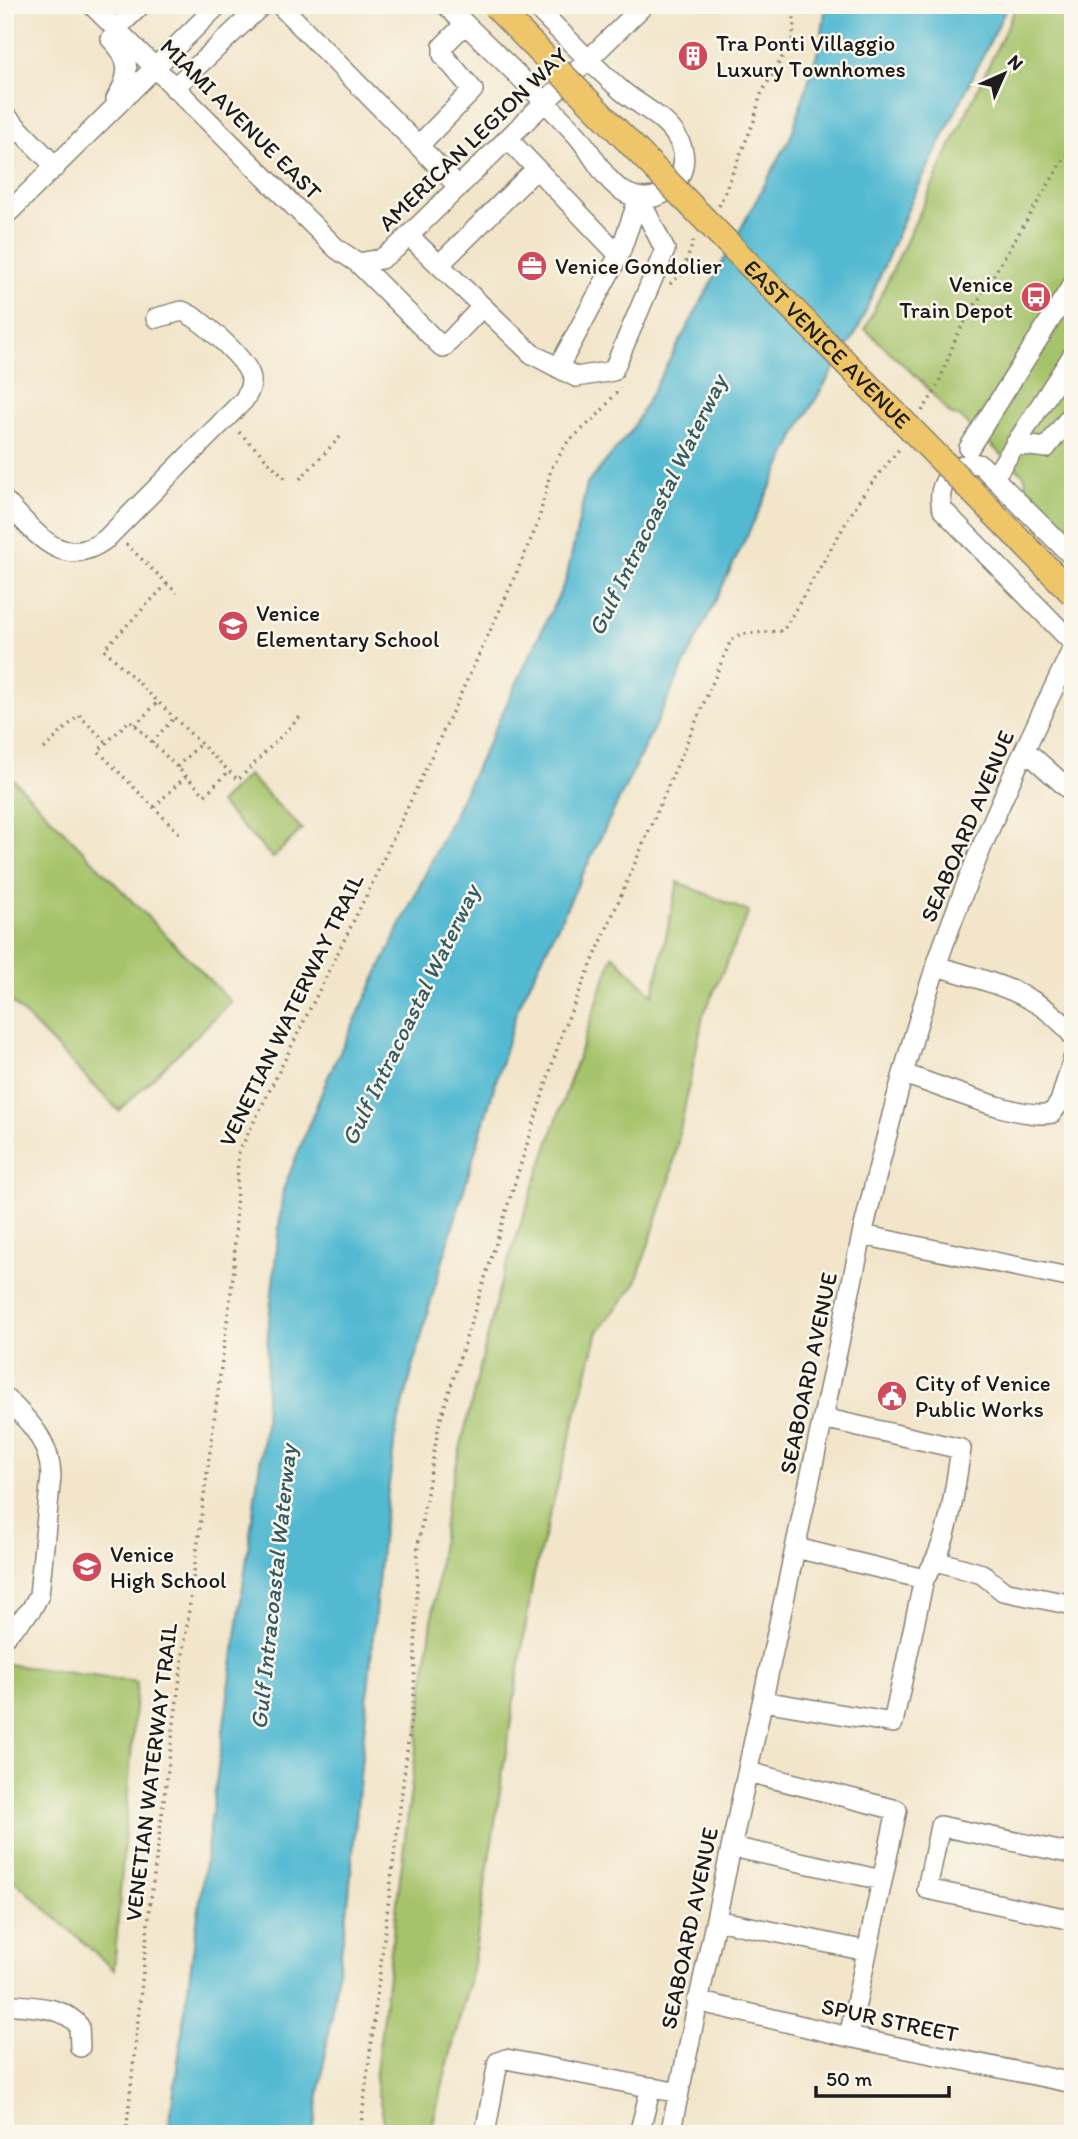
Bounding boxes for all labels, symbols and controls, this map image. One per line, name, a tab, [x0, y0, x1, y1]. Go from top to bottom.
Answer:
place label: Tra Ponti Villaggio Luxury Townhomes	[716, 29, 906, 83]
street label: MIAMI AVENUE EAST	[154, 32, 328, 206]
north arrow	[970, 38, 1040, 108]
building icon: Tra Ponti Villaggio Luxury Townhomes	[676, 39, 710, 73]
street label: AMERICAN LEGION WAY	[372, 41, 574, 237]
text: N	[1003, 50, 1028, 75]
office icon: Venice Gondolier	[515, 249, 549, 283]
place label: Venice Gondolier	[555, 252, 722, 280]
street label: EAST VENICE AVENUE	[738, 254, 917, 435]
place label: Venice Train Depot	[899, 270, 1013, 324]
bus stop icon: Venice Train Depot	[1019, 280, 1053, 314]
water label: Gulf Intracoastal Waterway	[581, 368, 734, 640]
place label: Venice Elementary School	[256, 599, 440, 653]
school or university icon: Venice Elementary School	[216, 609, 250, 643]
street label: SEABOARD AVENUE	[914, 726, 1020, 926]
street label: VENETIAN WATERWAY TRAIL	[213, 869, 370, 1151]
water label: Gulf Intracoastal Waterway	[334, 878, 487, 1150]
street label: SEABOARD AVENUE	[773, 1269, 843, 1476]
place label: City of Venice Public Works	[915, 1369, 1051, 1423]
public building icon: City of Venice Public Works	[875, 1379, 909, 1413]
water label: Gulf Intracoastal Waterway	[244, 1440, 303, 1731]
place label: Venice High School	[110, 1540, 227, 1594]
school or university icon: Venice High School	[70, 1550, 104, 1584]
street label: VENETIAN WATERWAY TRAIL	[119, 1621, 183, 1923]
street label: SEABOARD AVENUE	[654, 1824, 724, 2031]
street label: SPUR STREET	[819, 1992, 961, 2048]
scale bar	[816, 2055, 948, 2099]
text: 50 m	[826, 2066, 873, 2091]

